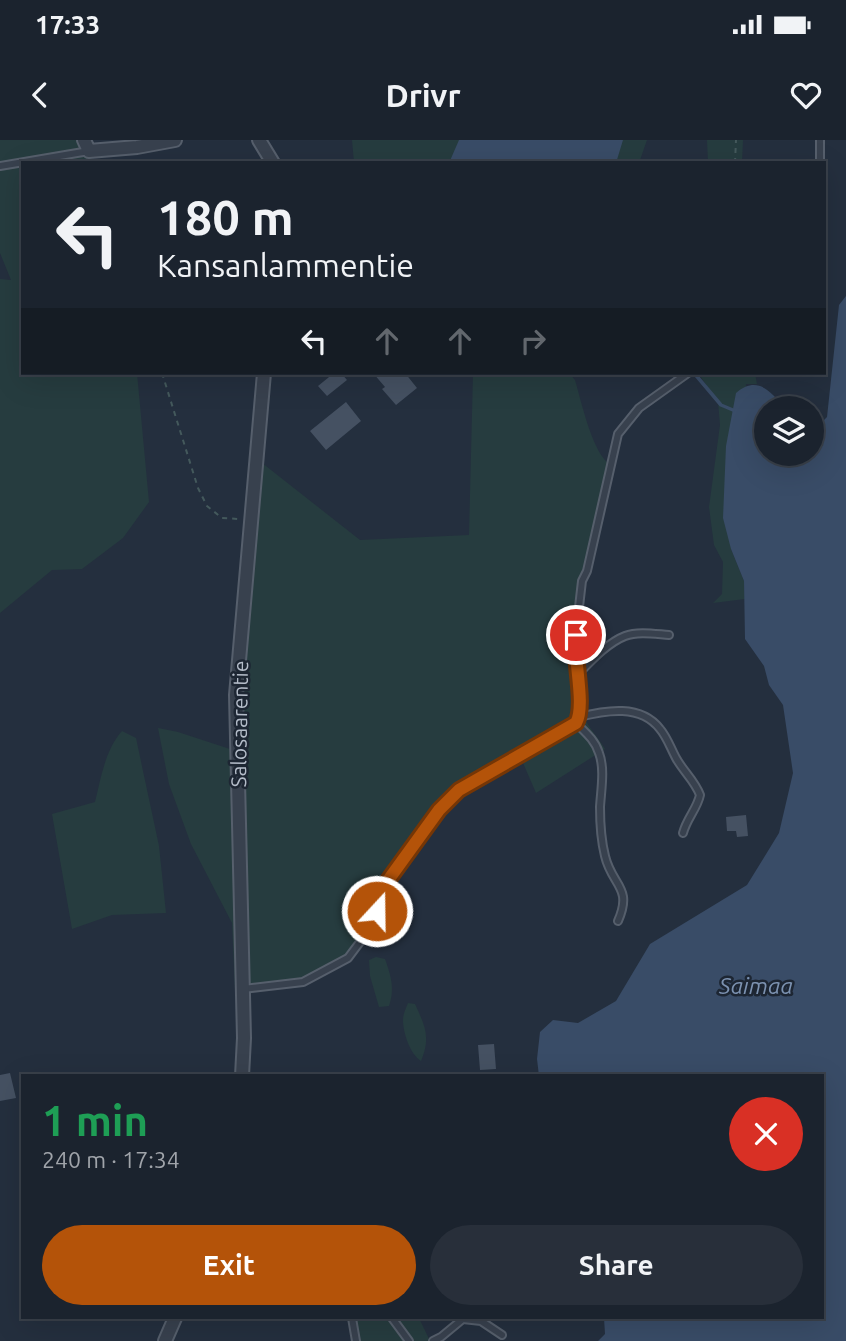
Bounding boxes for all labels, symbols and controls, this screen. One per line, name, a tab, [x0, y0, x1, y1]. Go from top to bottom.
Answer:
text: 17:33	[35, 10, 100, 39]
icon: back	[21, 76, 59, 114]
icon: heart	[787, 76, 825, 114]
text: Drivr	[385, 77, 461, 113]
icon: left	[42, 189, 133, 280]
text: 180 m	[157, 189, 294, 244]
text: Kansanlammentie	[157, 247, 414, 283]
icon: left	[295, 322, 333, 360]
icon: ahead	[368, 322, 406, 360]
icon: ahead	[441, 322, 479, 360]
icon: right	[514, 322, 552, 360]
map controls	[754, 396, 824, 466]
button: layers	[754, 396, 824, 466]
pin	[546, 605, 606, 665]
icon: arrive	[557, 616, 595, 654]
street label: Salosaarentie	[226, 660, 252, 788]
position arrow	[340, 874, 414, 948]
water label: Saimaa	[718, 973, 793, 998]
text: 1 min	[42, 1097, 148, 1144]
button: close	[729, 1097, 803, 1171]
text: 240 m · 17:34	[42, 1147, 180, 1172]
button: Exit	[42, 1225, 416, 1305]
button: Share	[430, 1225, 803, 1305]

